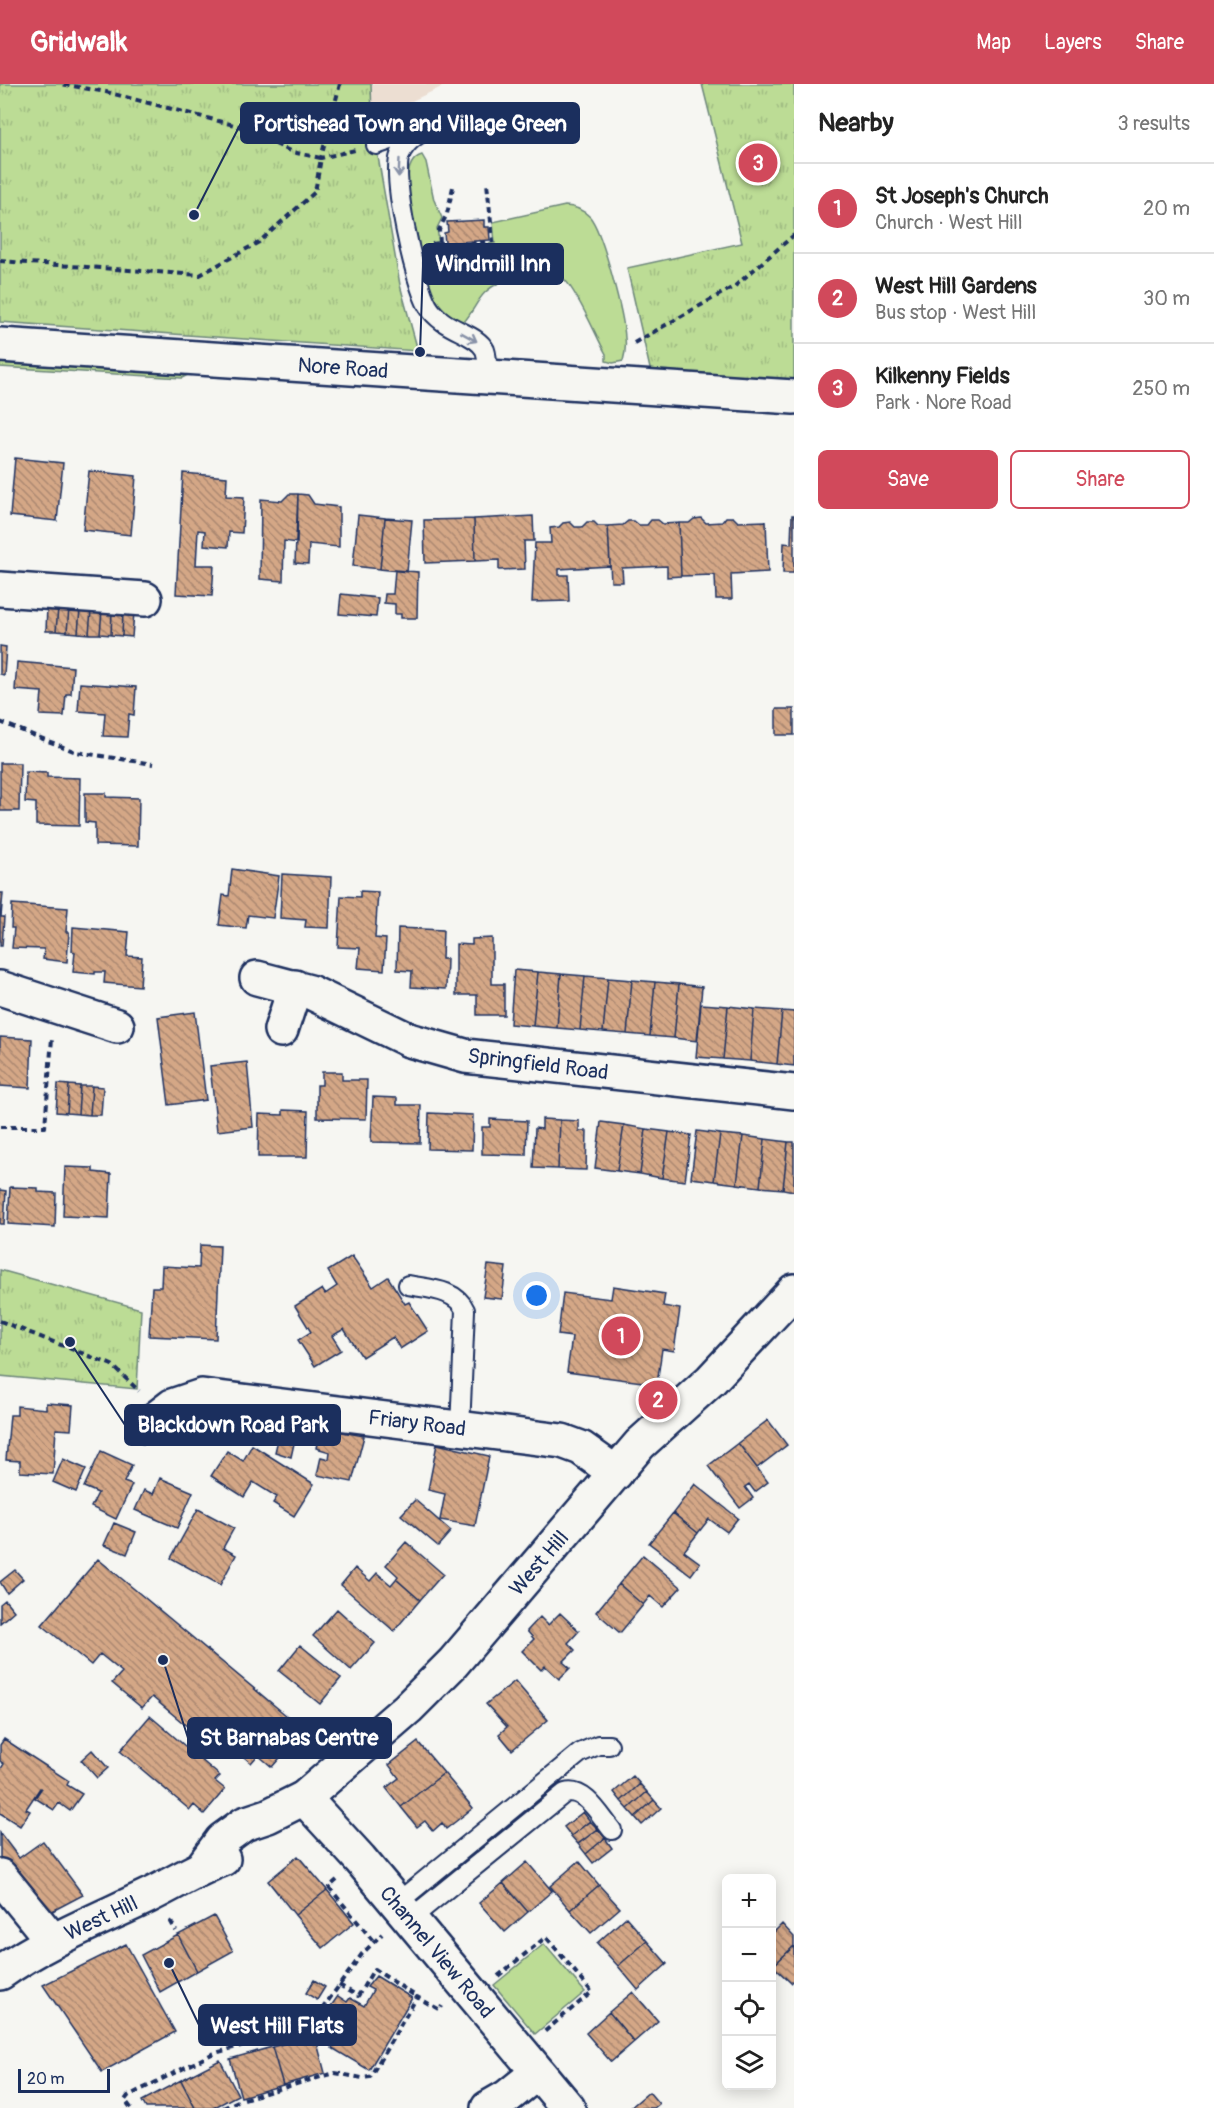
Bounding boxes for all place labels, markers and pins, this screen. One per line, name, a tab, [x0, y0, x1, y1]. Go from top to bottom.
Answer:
callout: Portishead Town and Village Green	[241, 103, 579, 143]
pin: 3	[738, 140, 777, 185]
callout: Windmill Inn	[423, 244, 563, 284]
pin: 1	[602, 1314, 640, 1358]
pin: 2	[638, 1378, 678, 1422]
callout: Blackdown Road Park	[125, 1405, 340, 1445]
callout: St Barnabas Centre	[188, 1718, 391, 1758]
callout: West Hill Flats	[199, 2005, 356, 2045]

